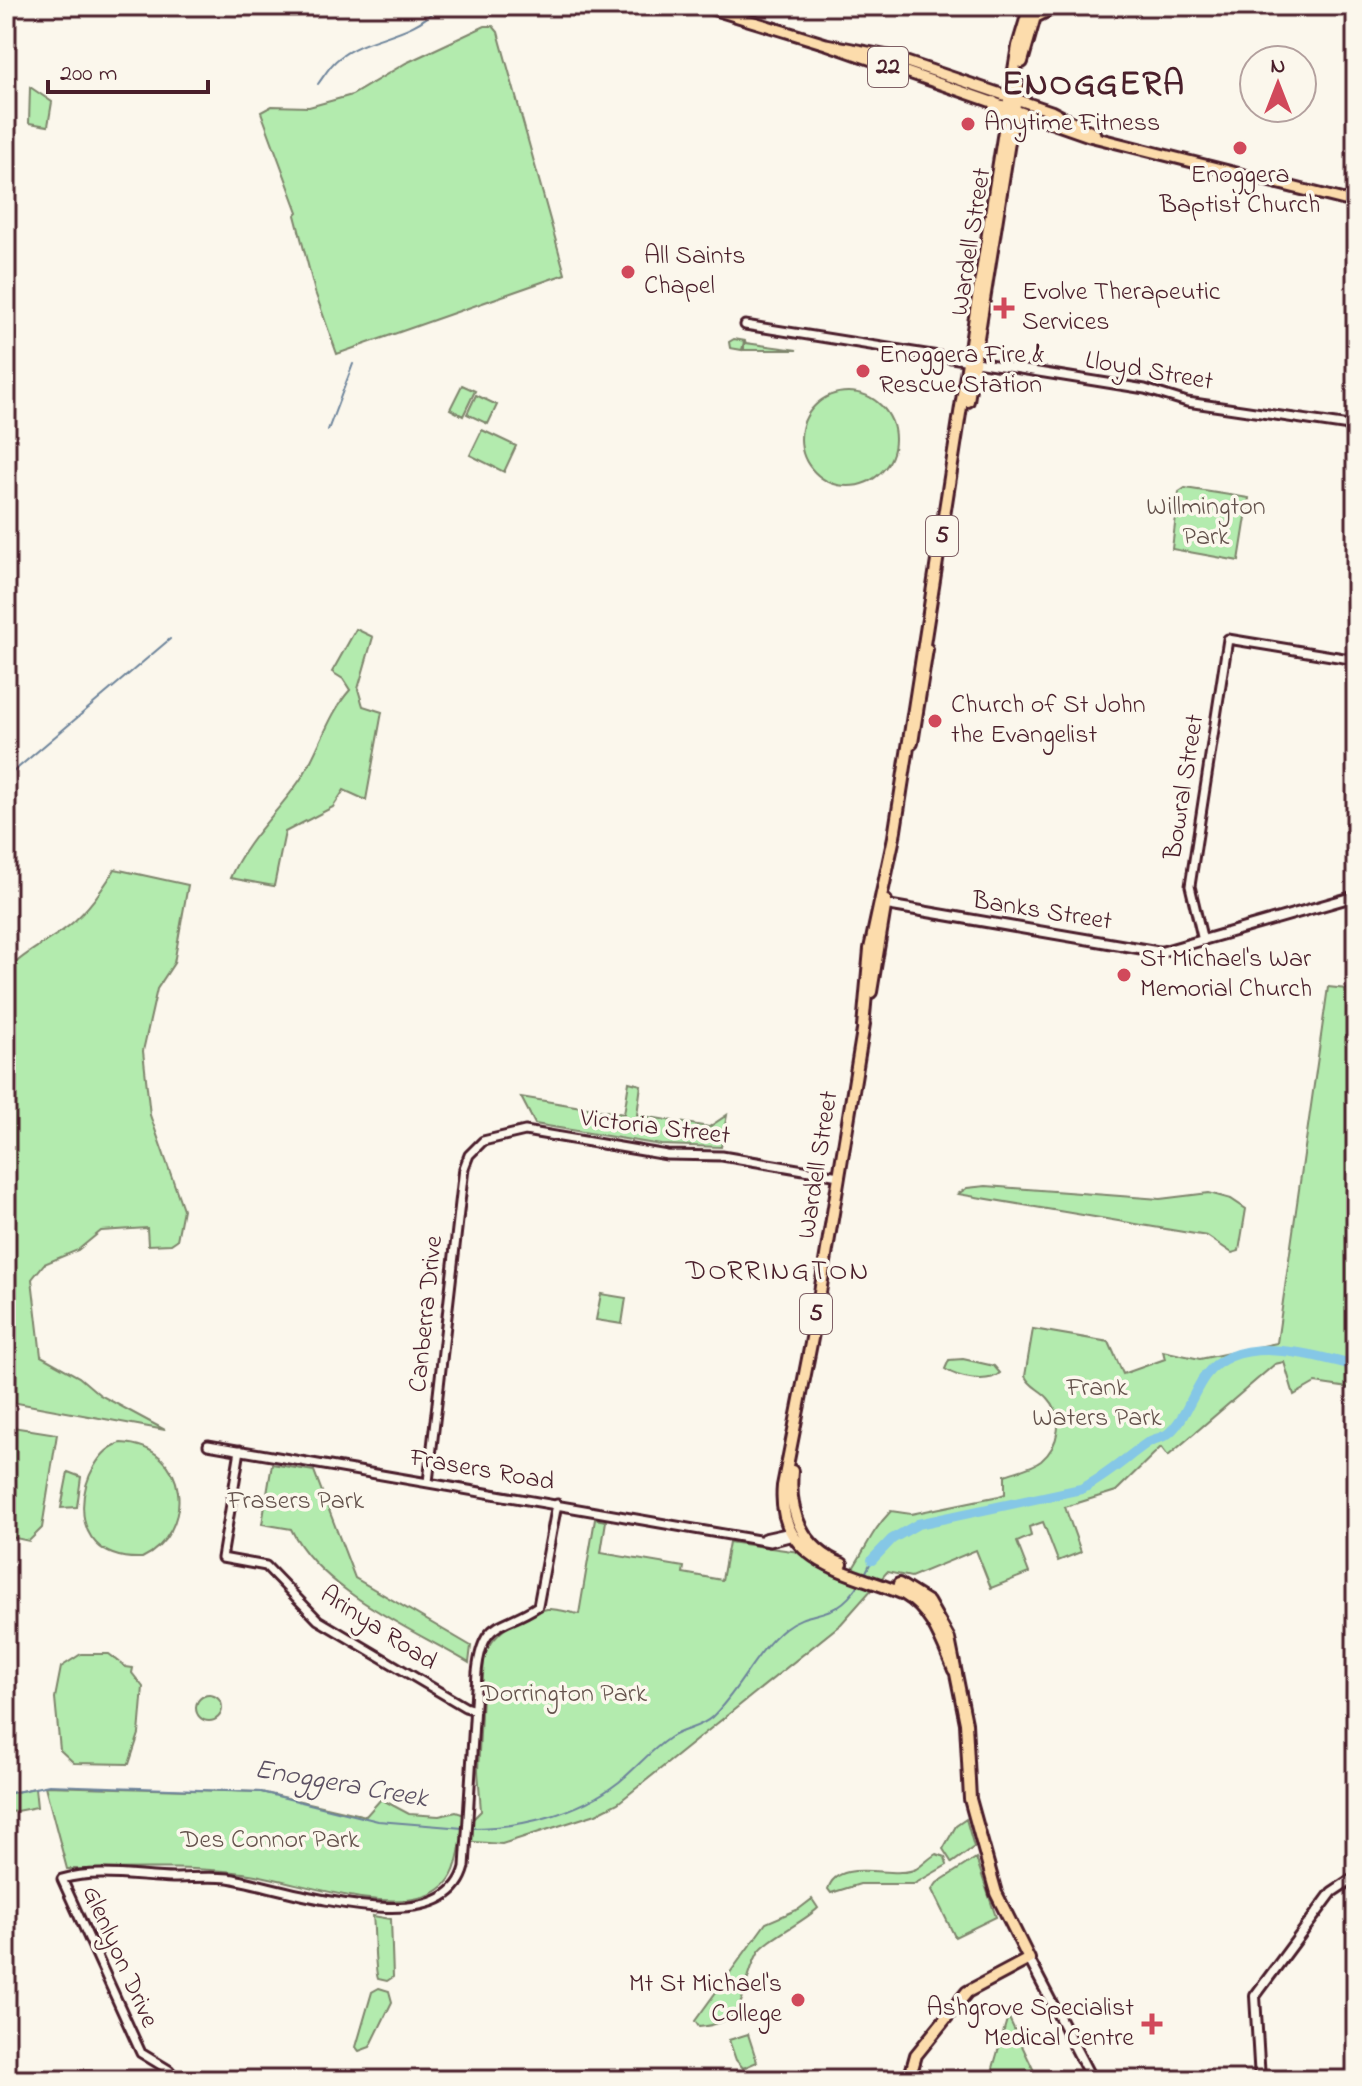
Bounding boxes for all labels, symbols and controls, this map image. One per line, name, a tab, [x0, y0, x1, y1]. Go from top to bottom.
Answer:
scale bar	[48, 44, 208, 94]
north arrow	[1238, 44, 1318, 124]
road number: 22	[868, 47, 908, 87]
text: N	[1271, 51, 1285, 83]
text: 200 m	[60, 57, 117, 92]
district label: ENOGGERA	[1002, 61, 1186, 111]
place label: Anytime Fitness	[984, 105, 1160, 143]
marker: Anytime Fitness	[959, 115, 977, 133]
marker: Enoggera Baptist Church	[1231, 139, 1249, 157]
place label: Enoggera Baptist Church	[1159, 157, 1320, 225]
street label: Wardell Street	[942, 165, 1002, 319]
place label: All Saints Chapel	[644, 238, 745, 306]
marker: All Saints Chapel	[619, 263, 637, 281]
place label: Evolve Therapeutic Services	[1022, 274, 1221, 342]
marker: Evolve Therapeutic Services	[993, 297, 1015, 319]
place label: Enoggera Fire & Rescue Station	[879, 337, 1044, 405]
street label: Lloyd Street	[1082, 342, 1216, 402]
marker: Enoggera Fire & Rescue Station	[854, 362, 872, 380]
park label: Willmington Park	[1146, 489, 1266, 557]
road number: 5	[926, 516, 958, 556]
place label: Church of St John the Evangelist	[951, 687, 1145, 755]
street label: Bowral Street	[1155, 711, 1215, 863]
marker: Church of St John the Evangelist	[926, 712, 944, 730]
street label: Banks Street	[968, 882, 1115, 942]
place label: St Michael's War Memorial Church	[1140, 941, 1312, 1009]
marker: St Michael's War Memorial Church	[1115, 966, 1133, 984]
street label: Wardell Street	[789, 1088, 849, 1242]
street label: Victoria Street	[577, 1100, 732, 1156]
street label: Canberra Drive	[400, 1233, 454, 1394]
district label: DORRINGTON	[685, 1252, 870, 1293]
road number: 5	[800, 1294, 832, 1334]
park label: Frank Waters Park	[1032, 1370, 1162, 1438]
street label: Frasers Road	[406, 1439, 558, 1502]
park label: Frasers Park	[227, 1483, 365, 1521]
street label: Arinya Road	[312, 1577, 444, 1681]
park label: Dorrington Park	[480, 1676, 648, 1714]
water label: Enoggera Creek	[251, 1750, 433, 1821]
park label: Des Connor Park	[180, 1822, 360, 1860]
street label: Glenlyon Drive	[71, 1880, 167, 2034]
place label: Mt St Michael's College	[629, 1966, 782, 2034]
place label: Ashgrove Specialist Medical Centre	[926, 1990, 1134, 2058]
marker: Mt St Michael's College	[789, 1991, 807, 2009]
marker: Ashgrove Specialist Medical Centre	[1141, 2013, 1163, 2035]

